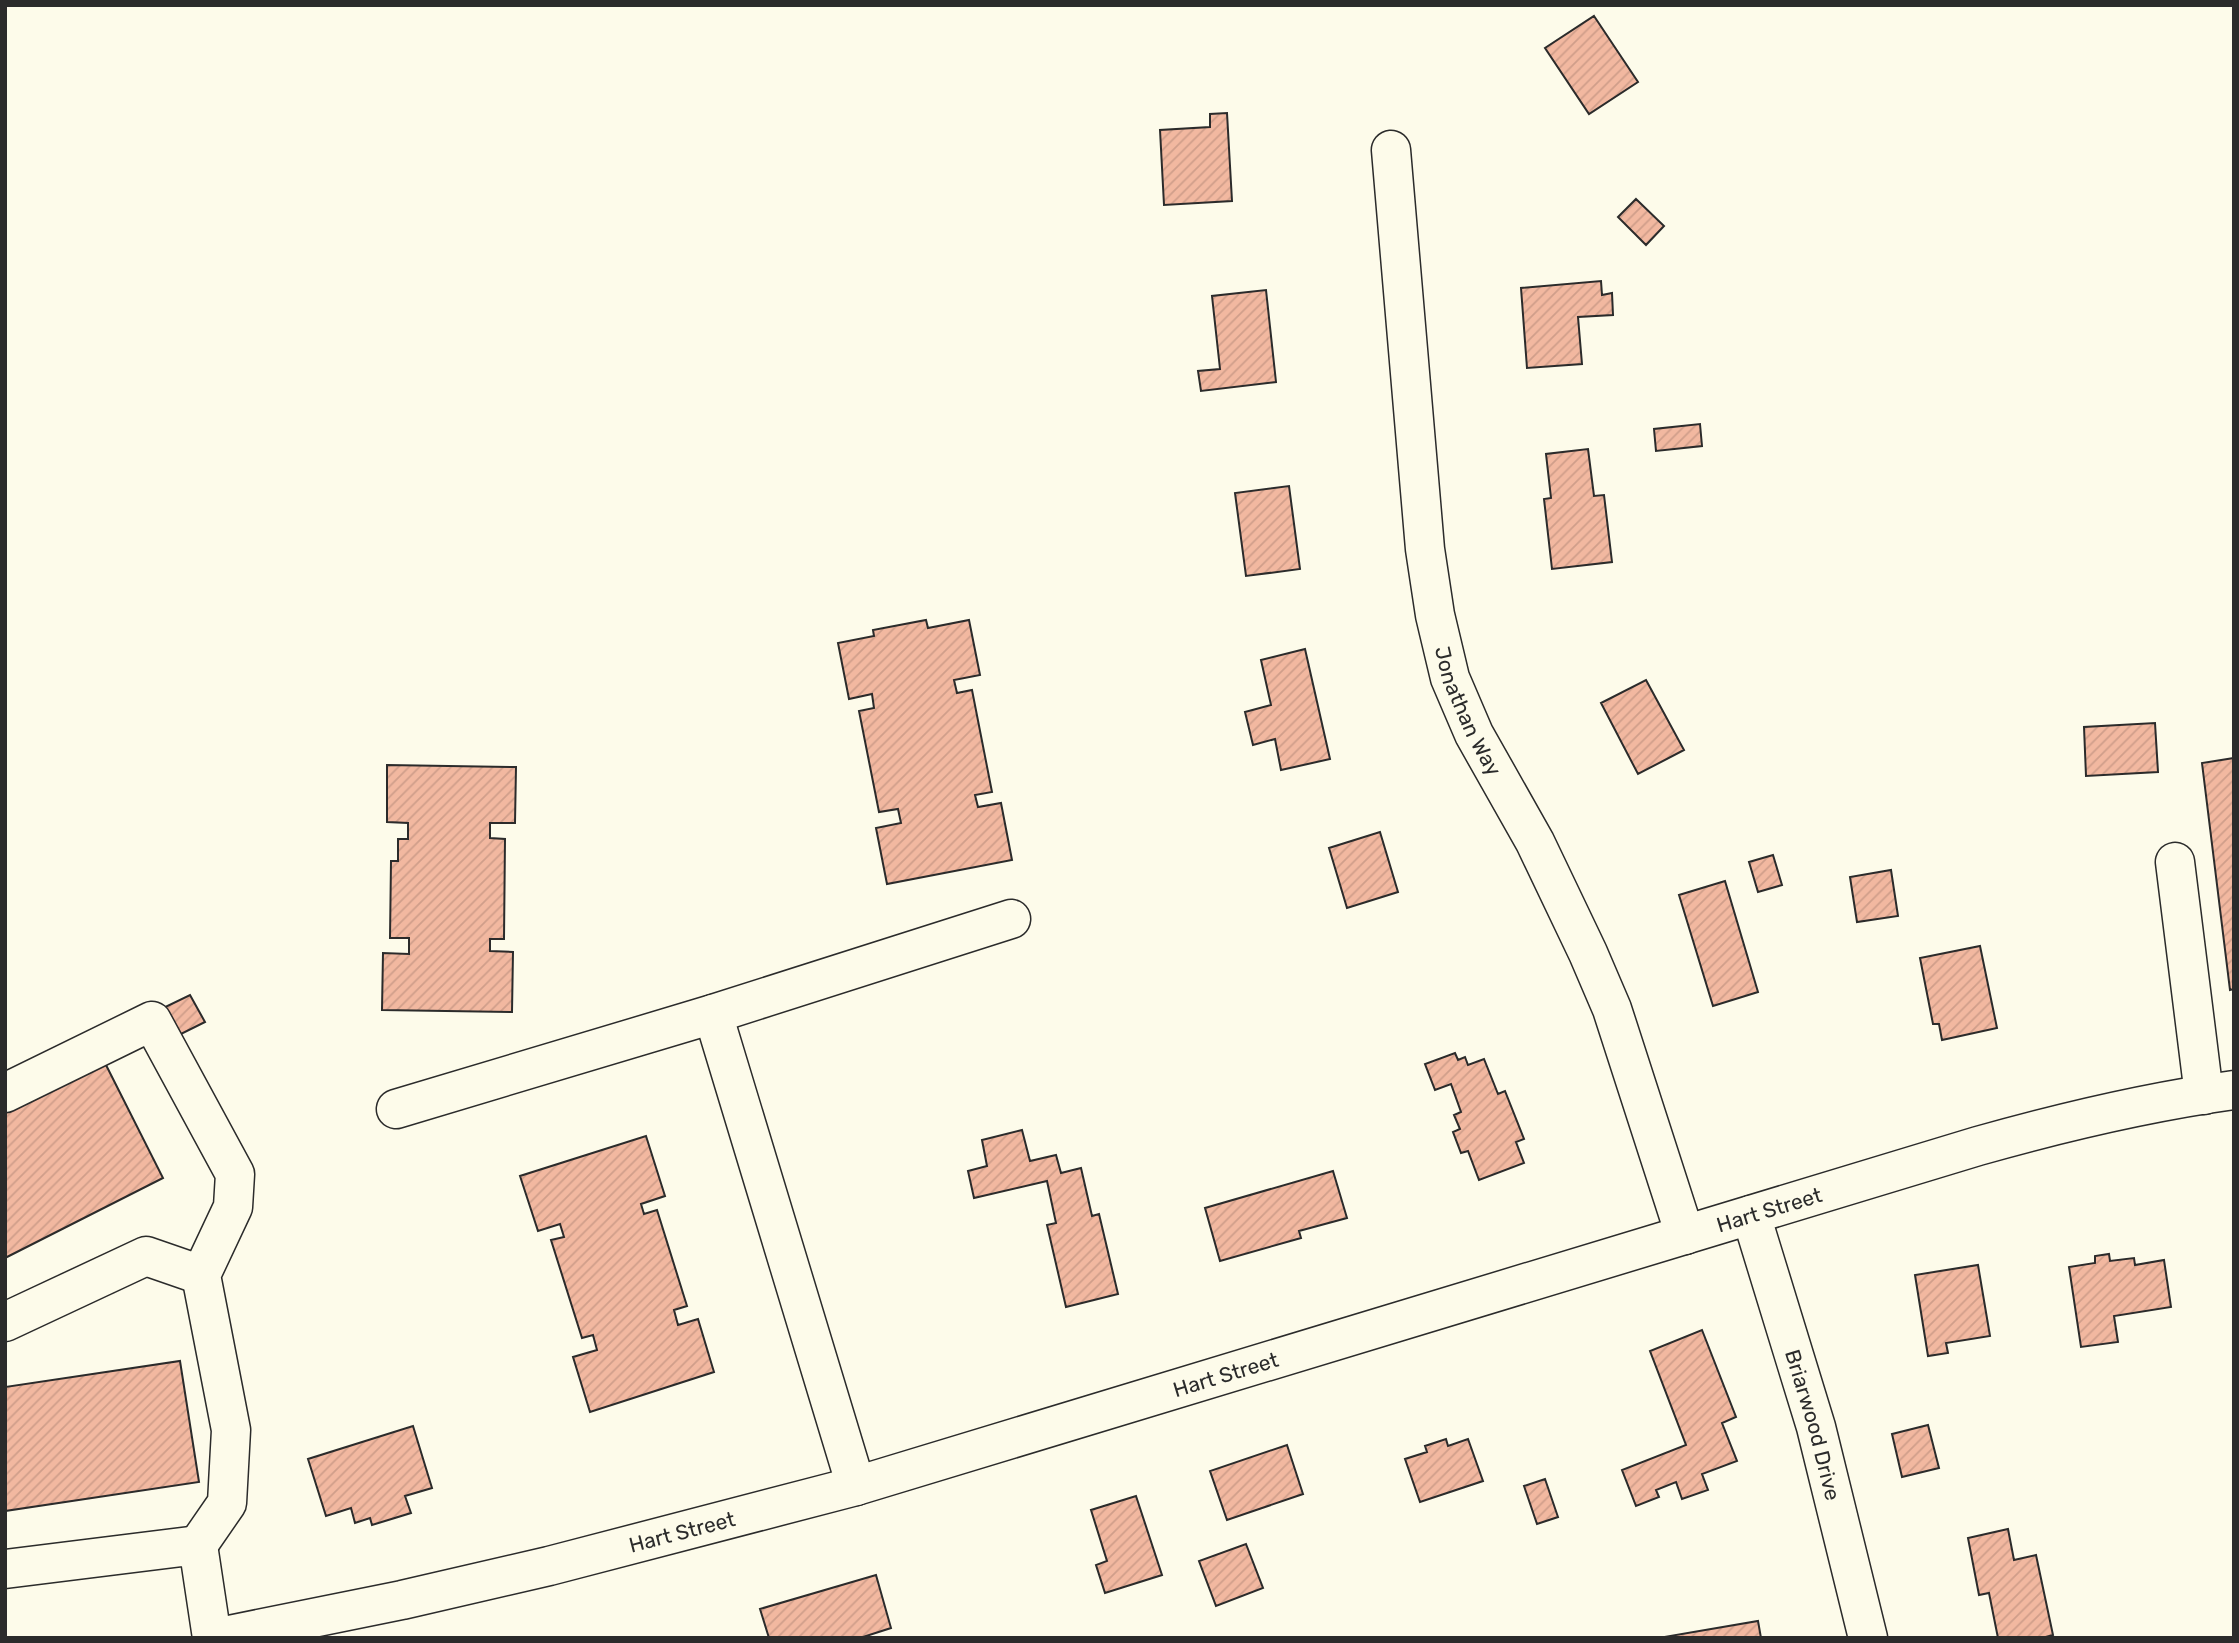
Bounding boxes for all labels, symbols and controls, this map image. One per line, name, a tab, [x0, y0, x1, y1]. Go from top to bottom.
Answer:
street label: Jonathan Way	[1430, 643, 1508, 780]
street label: Hart Street	[1713, 1182, 1825, 1237]
street label: Hart Street	[1170, 1346, 1281, 1402]
street label: Briarwood Drive	[1780, 1346, 1846, 1503]
street label: Hart Street	[626, 1506, 738, 1557]

